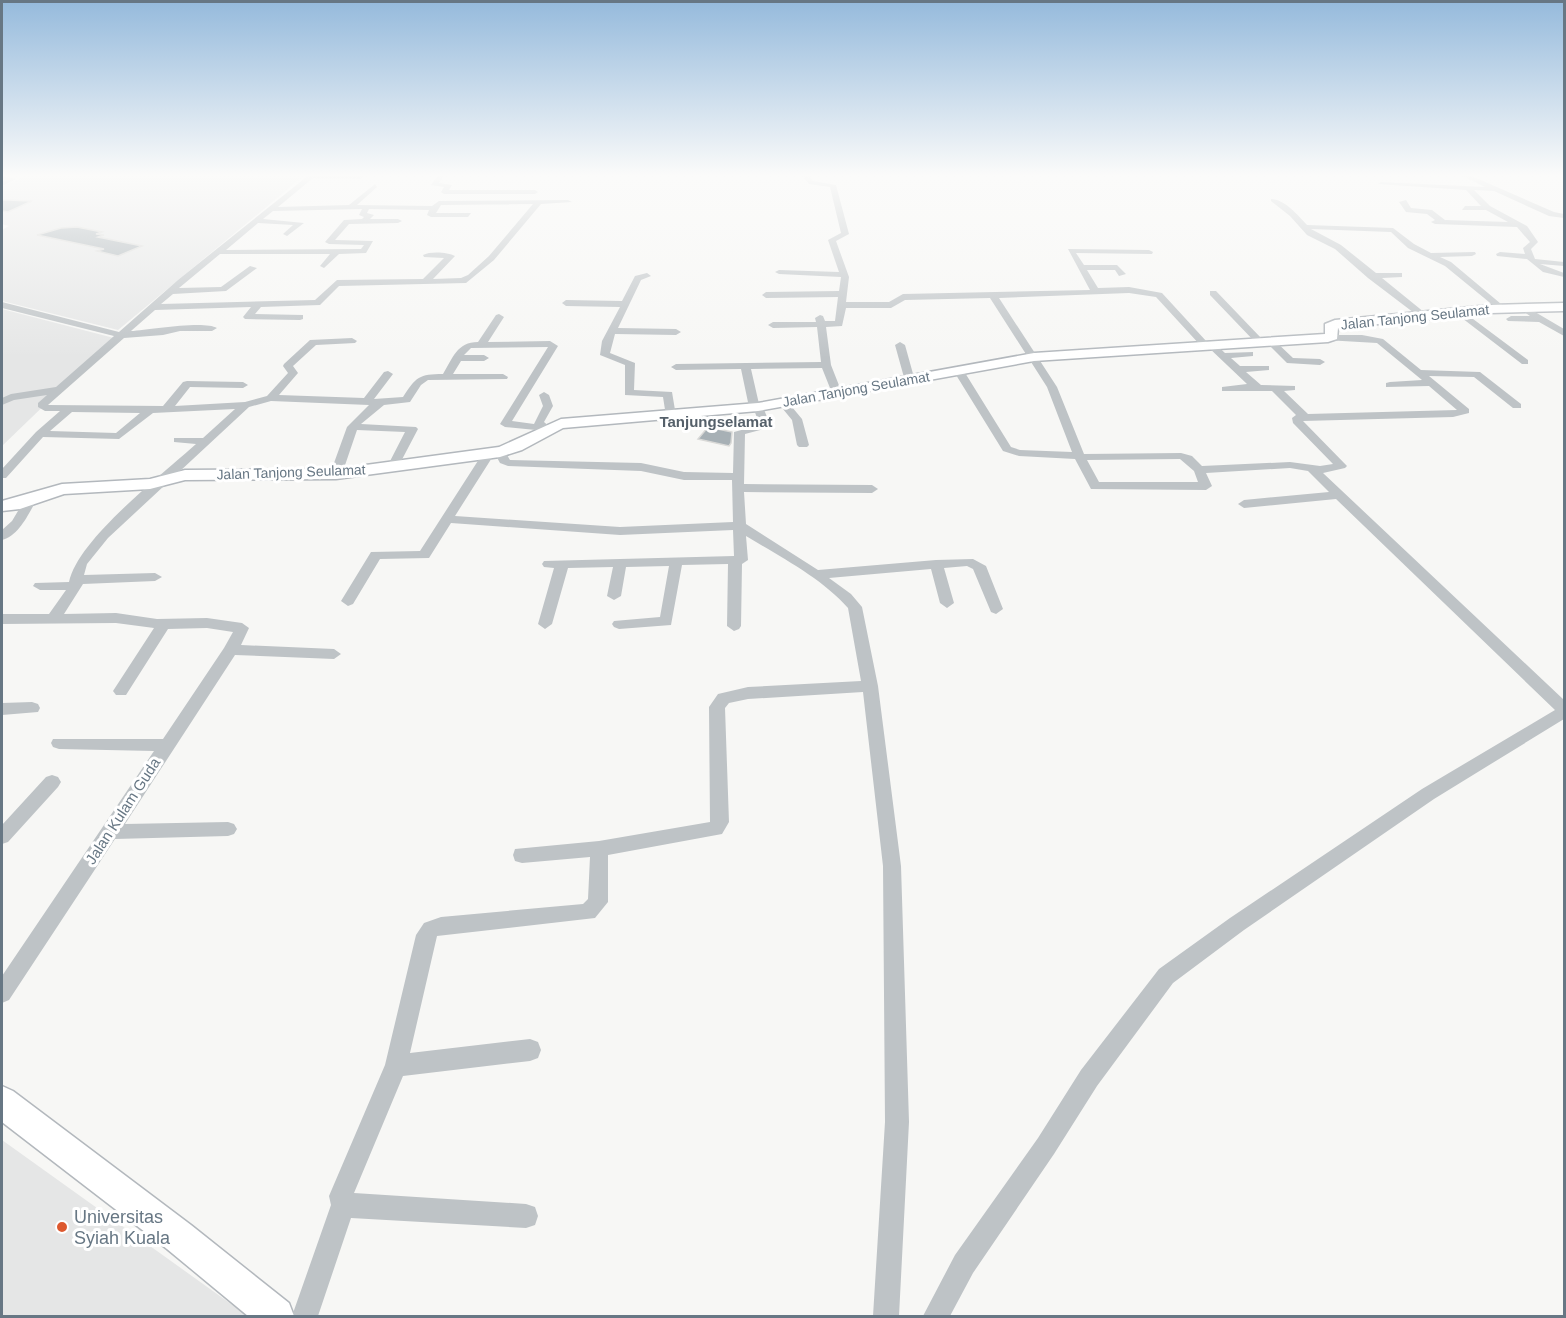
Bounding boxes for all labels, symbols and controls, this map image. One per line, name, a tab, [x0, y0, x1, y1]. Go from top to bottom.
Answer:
street label: Jalan Tanjong Seulamat	[1340, 301, 1490, 333]
street label: Jalan Tanjong Seulamat	[781, 368, 931, 410]
district label: Tanjungselamat	[659, 413, 773, 430]
street label: Jalan Tanjong Seulamat	[216, 461, 366, 483]
street label: Jalan Kulam Guda	[82, 754, 164, 867]
place label: Universitas Syiah Kuala	[74, 1207, 171, 1248]
marker: Universitas Syiah Kuala	[55, 1220, 69, 1234]

